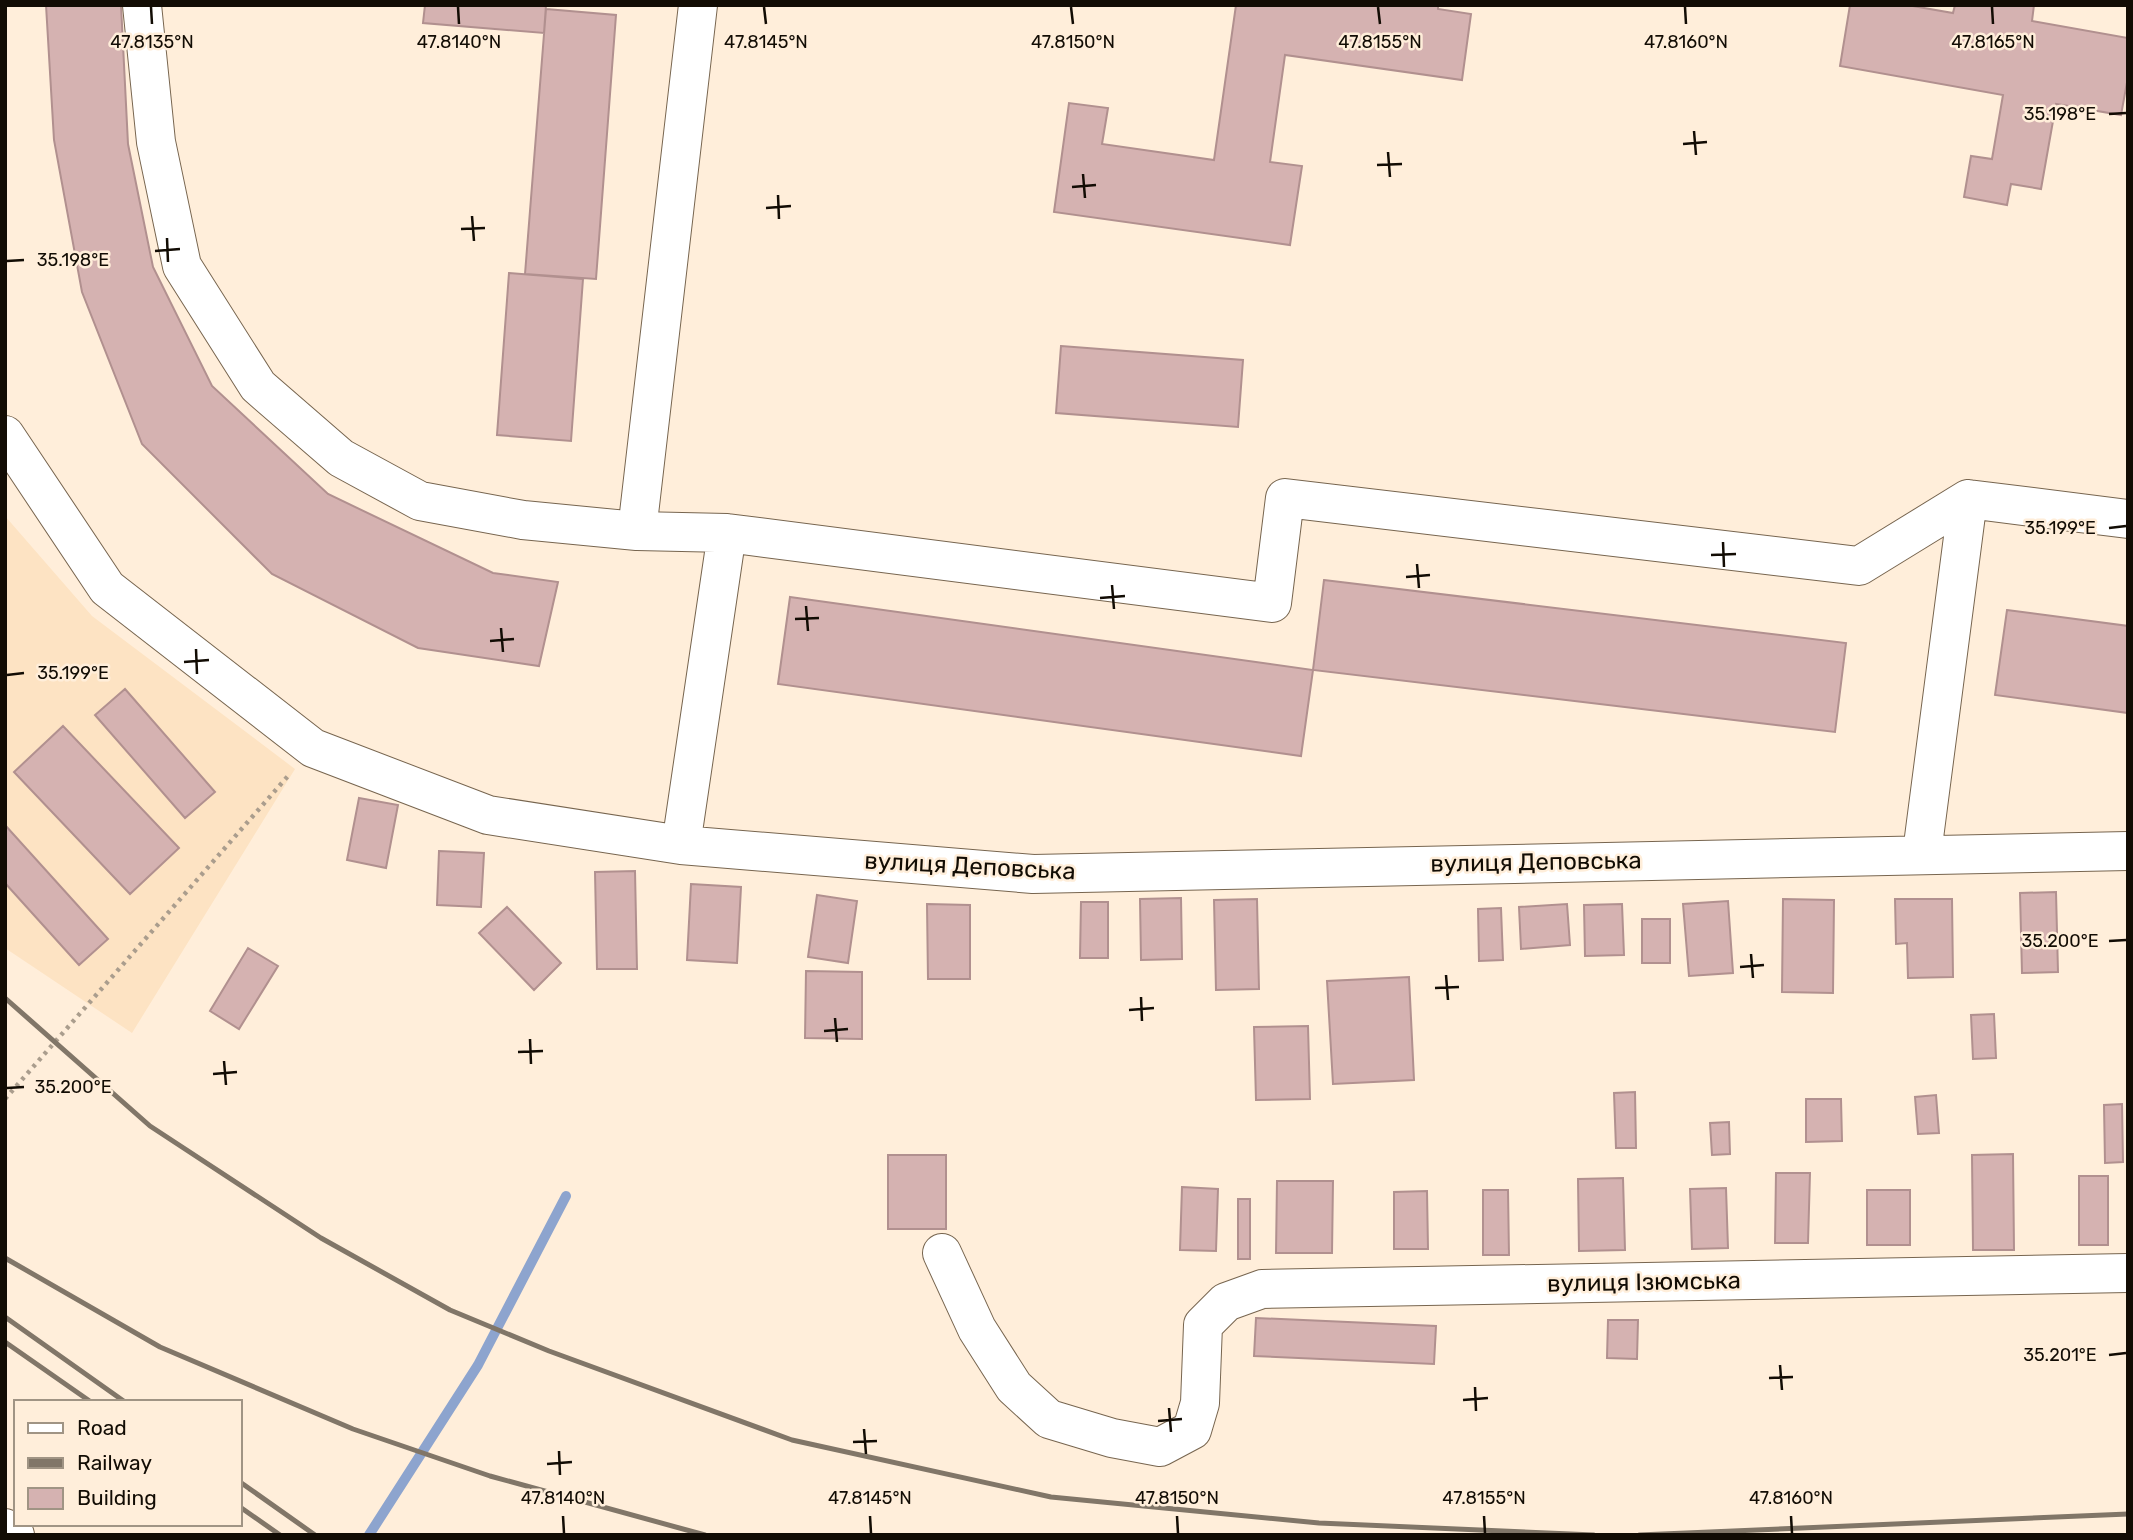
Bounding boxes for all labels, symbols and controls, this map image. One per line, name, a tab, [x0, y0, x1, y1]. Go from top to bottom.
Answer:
text: 47.8135°N	[110, 31, 194, 53]
text: 47.8140°N	[417, 31, 501, 53]
text: 47.8145°N	[724, 31, 808, 53]
text: 47.8150°N	[1031, 31, 1115, 53]
text: 47.8155°N	[1338, 31, 1422, 53]
text: 47.8160°N	[1644, 31, 1728, 53]
text: 47.8165°N	[1951, 31, 2035, 53]
text: 35.198°E	[2024, 103, 2096, 125]
text: 35.198°E	[37, 249, 109, 271]
text: 35.199°E	[2024, 517, 2096, 539]
text: 35.199°E	[37, 662, 109, 684]
street label: вулиця Деповська	[864, 846, 1076, 886]
street label: вулиця Деповська	[1430, 846, 1642, 878]
text: 35.200°E	[2021, 930, 2099, 952]
text: 35.200°E	[34, 1076, 112, 1098]
street label: вулиця Ізюмська	[1547, 1266, 1741, 1298]
text: 35.201°E	[2023, 1344, 2097, 1366]
legend	[14, 1400, 242, 1526]
text: Road	[77, 1415, 127, 1440]
text: Railway	[77, 1450, 152, 1475]
text: Building	[77, 1485, 157, 1510]
text: 47.8140°N	[521, 1487, 605, 1509]
text: 47.8145°N	[828, 1487, 912, 1509]
text: 47.8150°N	[1135, 1487, 1219, 1509]
text: 47.8155°N	[1442, 1487, 1526, 1509]
text: 47.8160°N	[1749, 1487, 1833, 1509]

